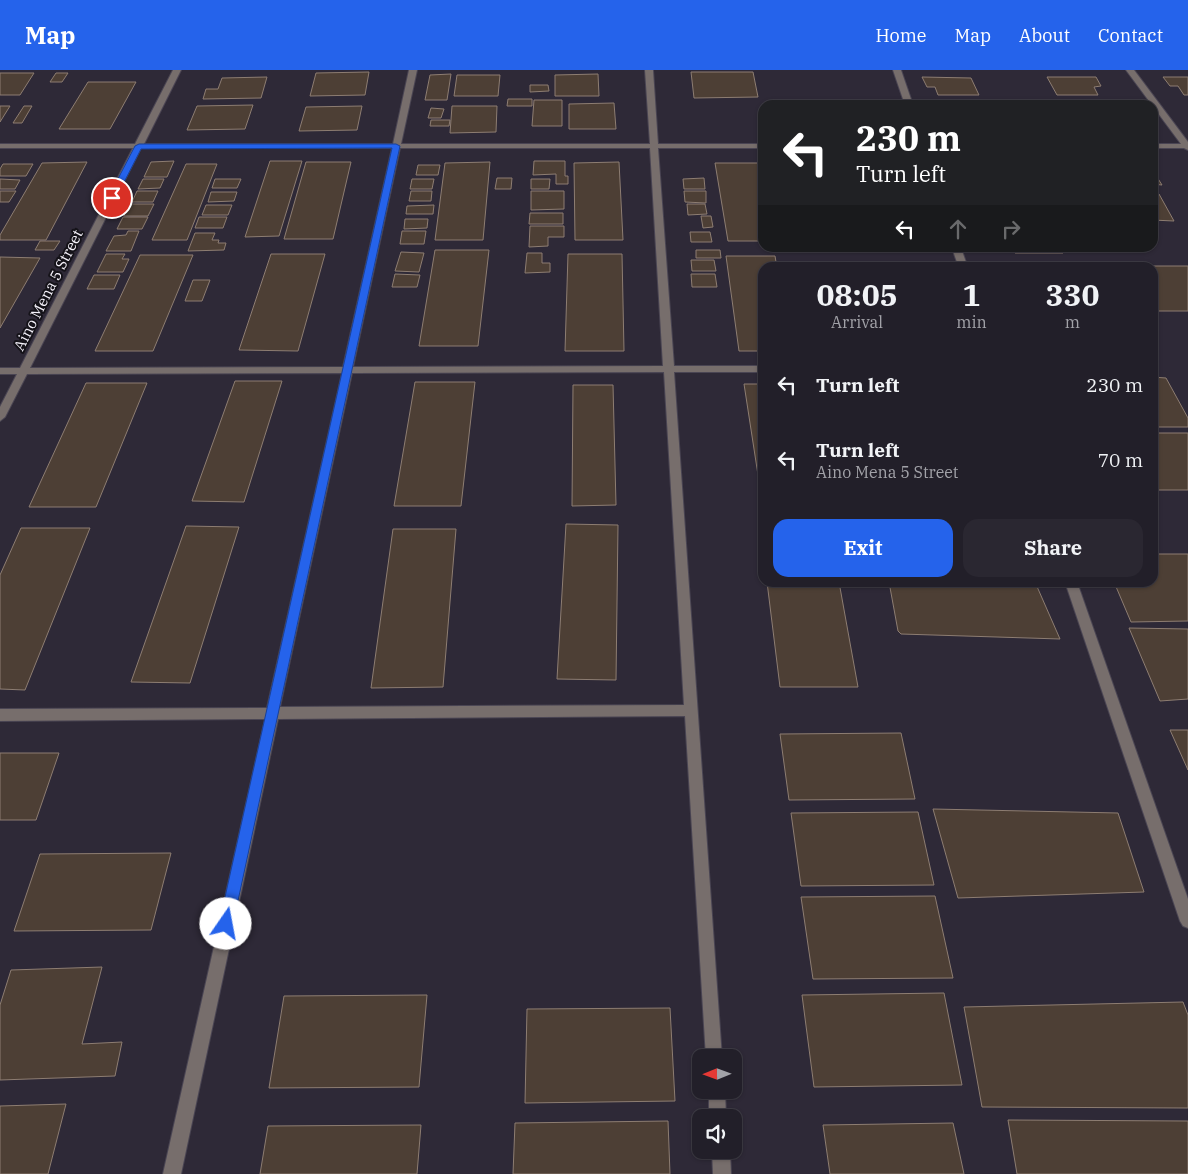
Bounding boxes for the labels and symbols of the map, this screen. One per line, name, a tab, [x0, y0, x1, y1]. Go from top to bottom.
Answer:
pin	[91, 177, 133, 219]
street label: Aino Mena 5 Street	[9, 226, 87, 354]
position arrow	[199, 897, 251, 949]
north arrow	[692, 1049, 742, 1099]

